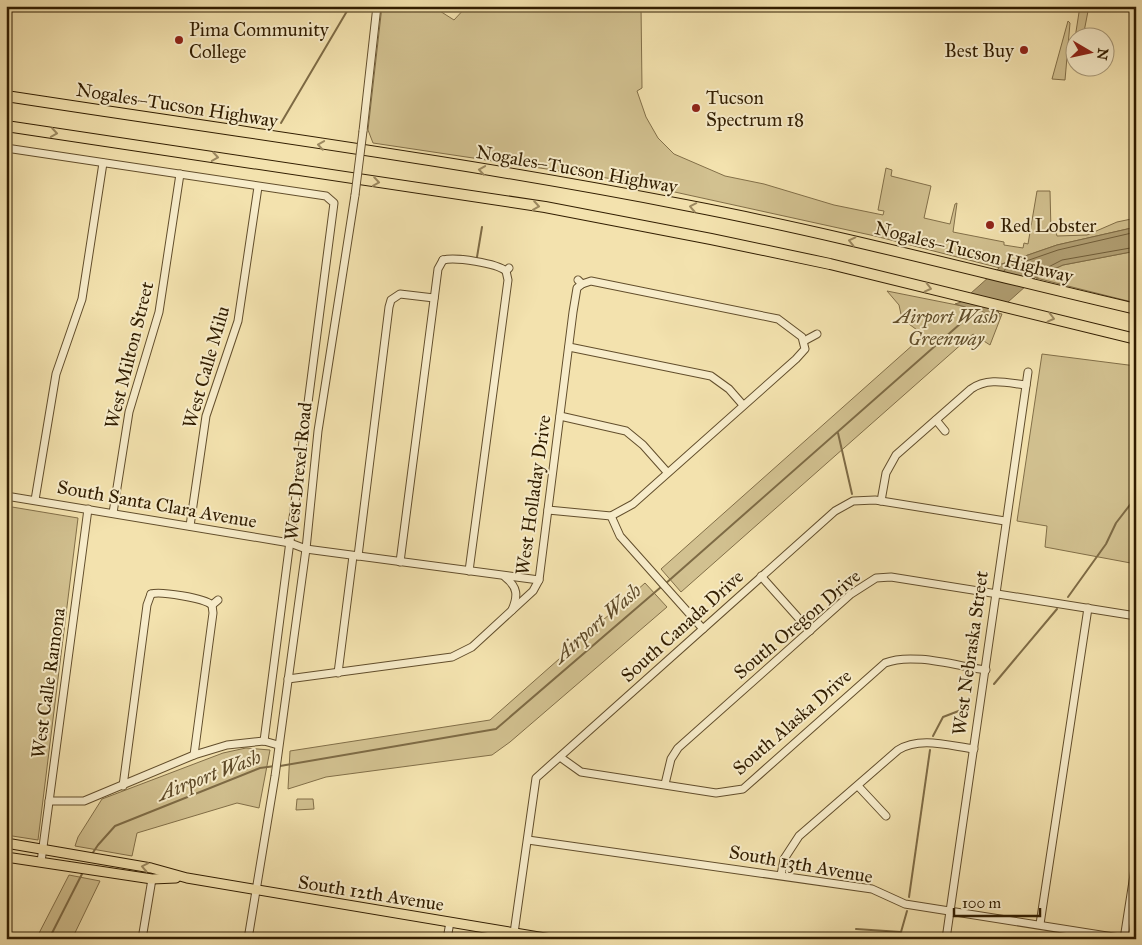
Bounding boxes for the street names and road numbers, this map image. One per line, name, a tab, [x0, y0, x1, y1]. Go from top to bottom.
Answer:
street label: Nogales–Tucson Highway	[74, 78, 281, 133]
street label: Nogales–Tucson Highway	[474, 140, 681, 199]
street label: Nogales–Tucson Highway	[872, 216, 1077, 289]
street label: West Milton Street	[100, 279, 158, 431]
street label: West Calle Milu	[178, 303, 234, 431]
street label: West Drexel Road	[279, 400, 317, 541]
street label: West Holladay Drive	[510, 413, 556, 576]
street label: South Santa Clara Avenue	[55, 475, 259, 533]
street label: South Oregon Drive	[729, 564, 866, 684]
street label: South Canada Drive	[616, 565, 748, 687]
street label: West Nebraska Street	[947, 569, 993, 737]
street label: West Calle Ramona	[26, 605, 70, 760]
street label: South Alaska Drive	[728, 664, 856, 780]
street label: South 13th Avenue	[727, 840, 875, 888]
street label: South 12th Avenue	[296, 870, 446, 916]

